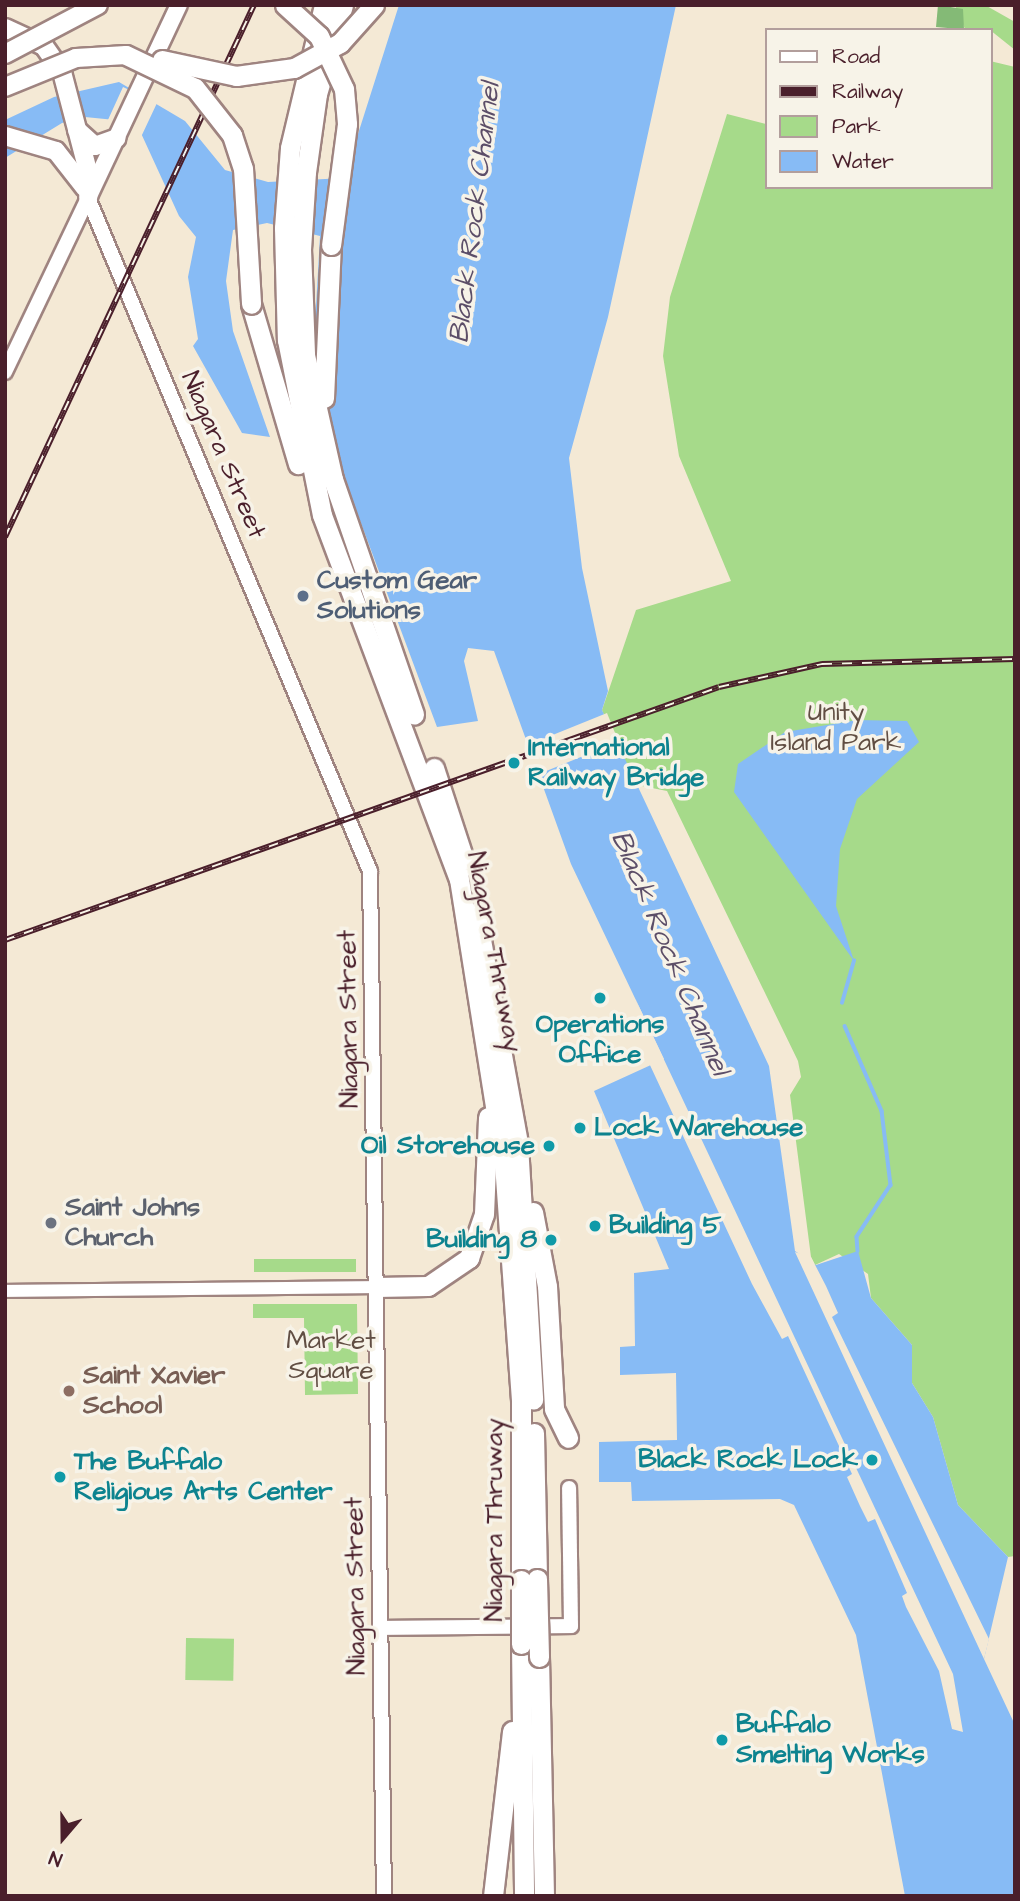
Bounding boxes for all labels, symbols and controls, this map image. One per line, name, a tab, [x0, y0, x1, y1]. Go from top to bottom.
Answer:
legend	[764, 28, 992, 189]
text: Road	[832, 42, 880, 71]
text: Railway	[832, 77, 903, 106]
water label: Black Rock Channel	[442, 81, 508, 345]
text: Park	[832, 112, 881, 141]
text: Water	[832, 147, 894, 176]
street label: Niagara Street	[174, 367, 272, 543]
place label: Custom Gear Solutions	[317, 565, 477, 626]
marker: Custom Gear Solutions	[295, 588, 311, 604]
park label: Unity Island Park	[770, 697, 902, 758]
place label: International Railway Bridge	[528, 732, 704, 794]
marker: International Railway Bridge	[506, 755, 522, 771]
water label: Black Rock Channel	[603, 826, 737, 1080]
street label: Niagara Thruway	[459, 849, 529, 1055]
street label: Niagara Street	[332, 930, 366, 1108]
marker: Operations Office	[592, 990, 608, 1006]
place label: Operations Office	[536, 1009, 664, 1070]
place label: Lock Warehouse	[594, 1112, 803, 1144]
marker: Lock Warehouse	[572, 1120, 588, 1136]
place label: Oil Storehouse	[361, 1130, 535, 1162]
marker: Oil Storehouse	[541, 1138, 557, 1154]
place label: Saint Johns Church	[65, 1192, 200, 1254]
place label: Building 5	[609, 1210, 721, 1242]
marker: Saint Johns Church	[43, 1215, 59, 1231]
marker: Building 5	[587, 1218, 603, 1234]
place label: Building 8	[426, 1224, 537, 1256]
marker: Building 8	[543, 1232, 559, 1248]
park label: Market Square	[286, 1325, 376, 1386]
place label: Saint Xavier School	[83, 1360, 225, 1422]
marker: Saint Xavier School	[61, 1383, 77, 1399]
street label: Niagara Thruway	[479, 1418, 511, 1622]
place label: Black Rock Lock	[638, 1444, 858, 1476]
place label: The Buffalo Religious Arts Center	[74, 1446, 333, 1508]
marker: Black Rock Lock	[864, 1452, 880, 1468]
marker: The Buffalo Religious Arts Center	[52, 1469, 68, 1485]
street label: Niagara Street	[339, 1497, 373, 1675]
place label: Buffalo Smelting Works	[736, 1709, 925, 1770]
marker: Buffalo Smelting Works	[714, 1732, 730, 1748]
north arrow	[28, 1803, 98, 1873]
text: N	[45, 1843, 66, 1873]

